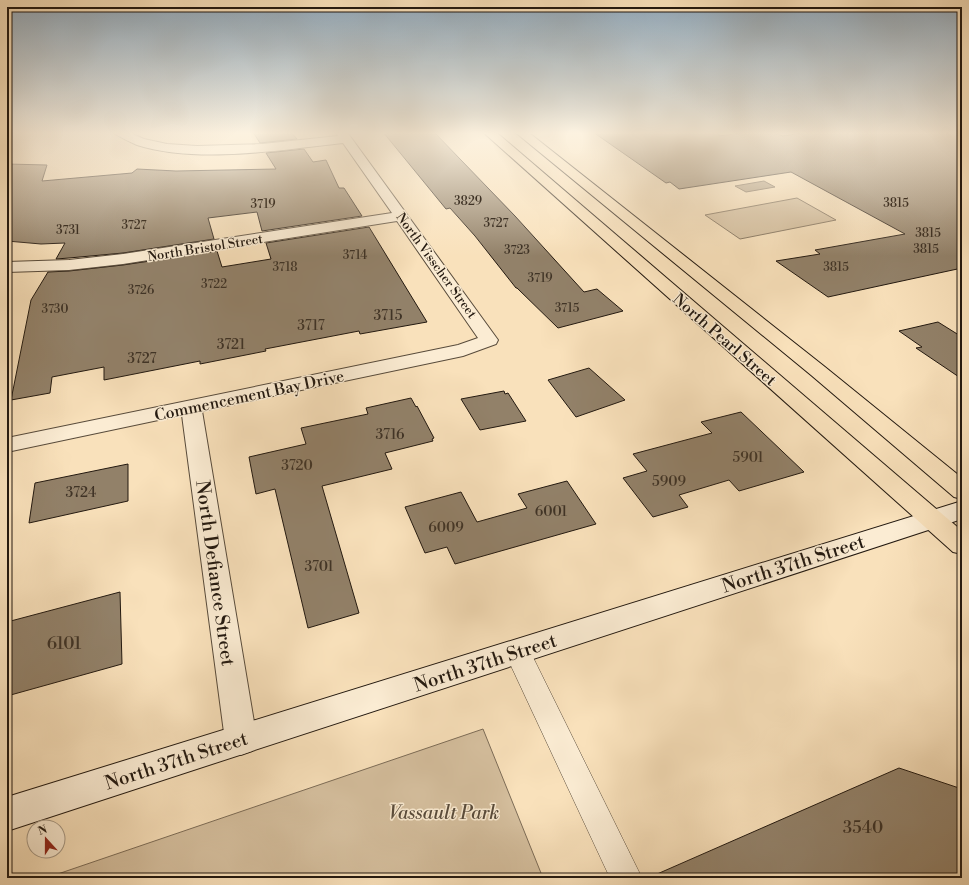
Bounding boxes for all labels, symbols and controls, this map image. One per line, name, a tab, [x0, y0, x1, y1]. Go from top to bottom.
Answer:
house number: 3829	[454, 194, 482, 209]
house number: 3815	[883, 196, 909, 211]
house number: 3719	[251, 197, 275, 212]
street label: North Visscher Street	[393, 210, 480, 322]
house number: 3727	[483, 216, 509, 231]
house number: 3727	[121, 218, 147, 233]
house number: 3731	[56, 223, 81, 238]
house number: 3815	[915, 226, 941, 241]
street label: North Bristol Street	[146, 231, 264, 265]
house number: 3815	[913, 242, 939, 257]
house number: 3723	[504, 243, 530, 258]
house number: 3714	[343, 248, 367, 263]
house number: 3718	[272, 260, 298, 275]
house number: 3815	[823, 260, 849, 275]
house number: 3719	[528, 271, 552, 286]
house number: 3722	[201, 277, 227, 292]
house number: 3726	[128, 283, 154, 298]
street label: North Pearl Street	[668, 289, 781, 390]
house number: 3715	[555, 301, 580, 316]
house number: 3730	[42, 302, 68, 317]
house number: 3715	[374, 307, 403, 325]
house number: 3717	[297, 317, 325, 335]
house number: 3721	[217, 336, 245, 354]
house number: 3727	[127, 350, 157, 368]
street label: Commencement Bay Drive	[153, 366, 346, 426]
house number: 3716	[375, 426, 405, 444]
house number: 5901	[732, 449, 764, 467]
house number: 3720	[281, 457, 313, 475]
house number: 5909	[652, 473, 686, 491]
street label: North Defiance Street	[190, 479, 240, 668]
house number: 3724	[66, 484, 96, 502]
house number: 6001	[535, 503, 567, 521]
house number: 6009	[428, 519, 464, 537]
street label: North 37th Street	[719, 529, 868, 598]
house number: 3701	[304, 558, 334, 576]
street label: North 37th Street	[411, 628, 560, 697]
house number: 6101	[47, 633, 82, 655]
street label: North 37th Street	[102, 726, 251, 795]
park label: Vassault Park	[389, 801, 499, 825]
house number: 3540	[843, 817, 883, 839]
north arrow	[26, 819, 66, 859]
text: N	[36, 822, 50, 839]

